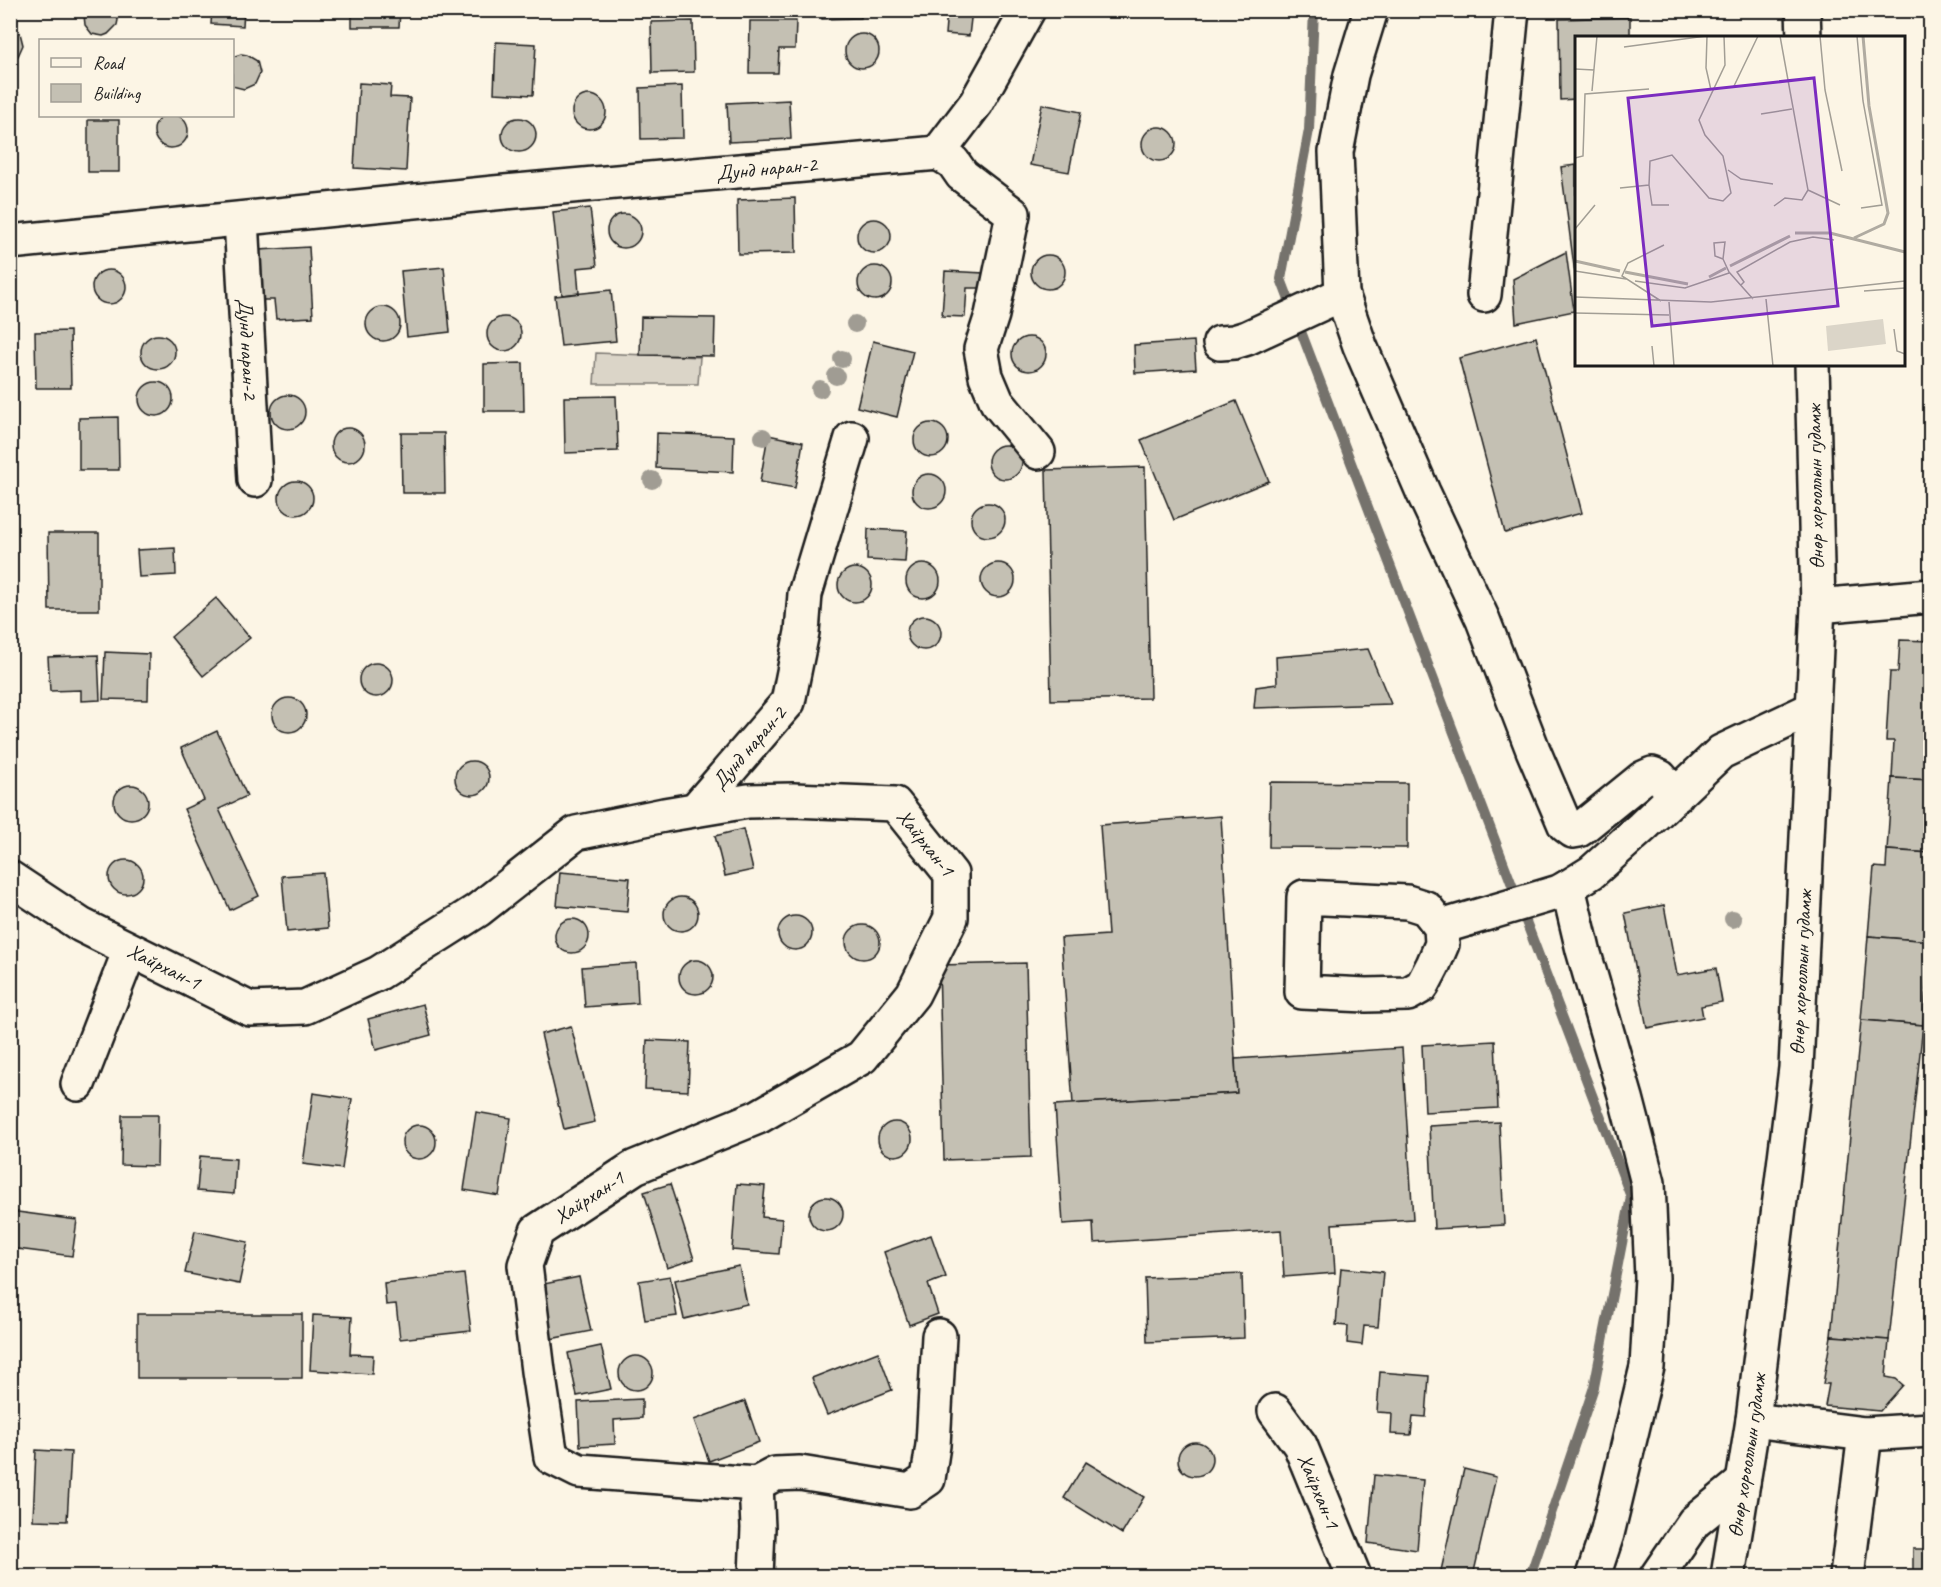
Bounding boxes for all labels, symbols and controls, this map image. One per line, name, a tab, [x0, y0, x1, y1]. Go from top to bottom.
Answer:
inset map	[1575, 36, 1905, 366]
legend	[39, 39, 234, 117]
text: Road	[93, 52, 126, 74]
text: Building	[93, 82, 142, 104]
street label: Дунд наран-2	[715, 151, 820, 186]
street label: Дунд наран-2	[232, 298, 264, 402]
street label: Өнөр хорооллын гудамж	[1801, 402, 1829, 570]
street label: Дунд наран-2	[706, 700, 793, 794]
street label: Хайрхан-1	[891, 804, 962, 883]
street label: Өнөр хорооллын гудамж	[1784, 887, 1818, 1056]
street label: Хайрхан-1	[123, 937, 206, 996]
street label: Хайрхан-1	[549, 1164, 630, 1229]
street label: Өнөр хорооллын гудамж	[1721, 1370, 1772, 1539]
street label: Хайрхан-1	[1292, 1450, 1347, 1534]

